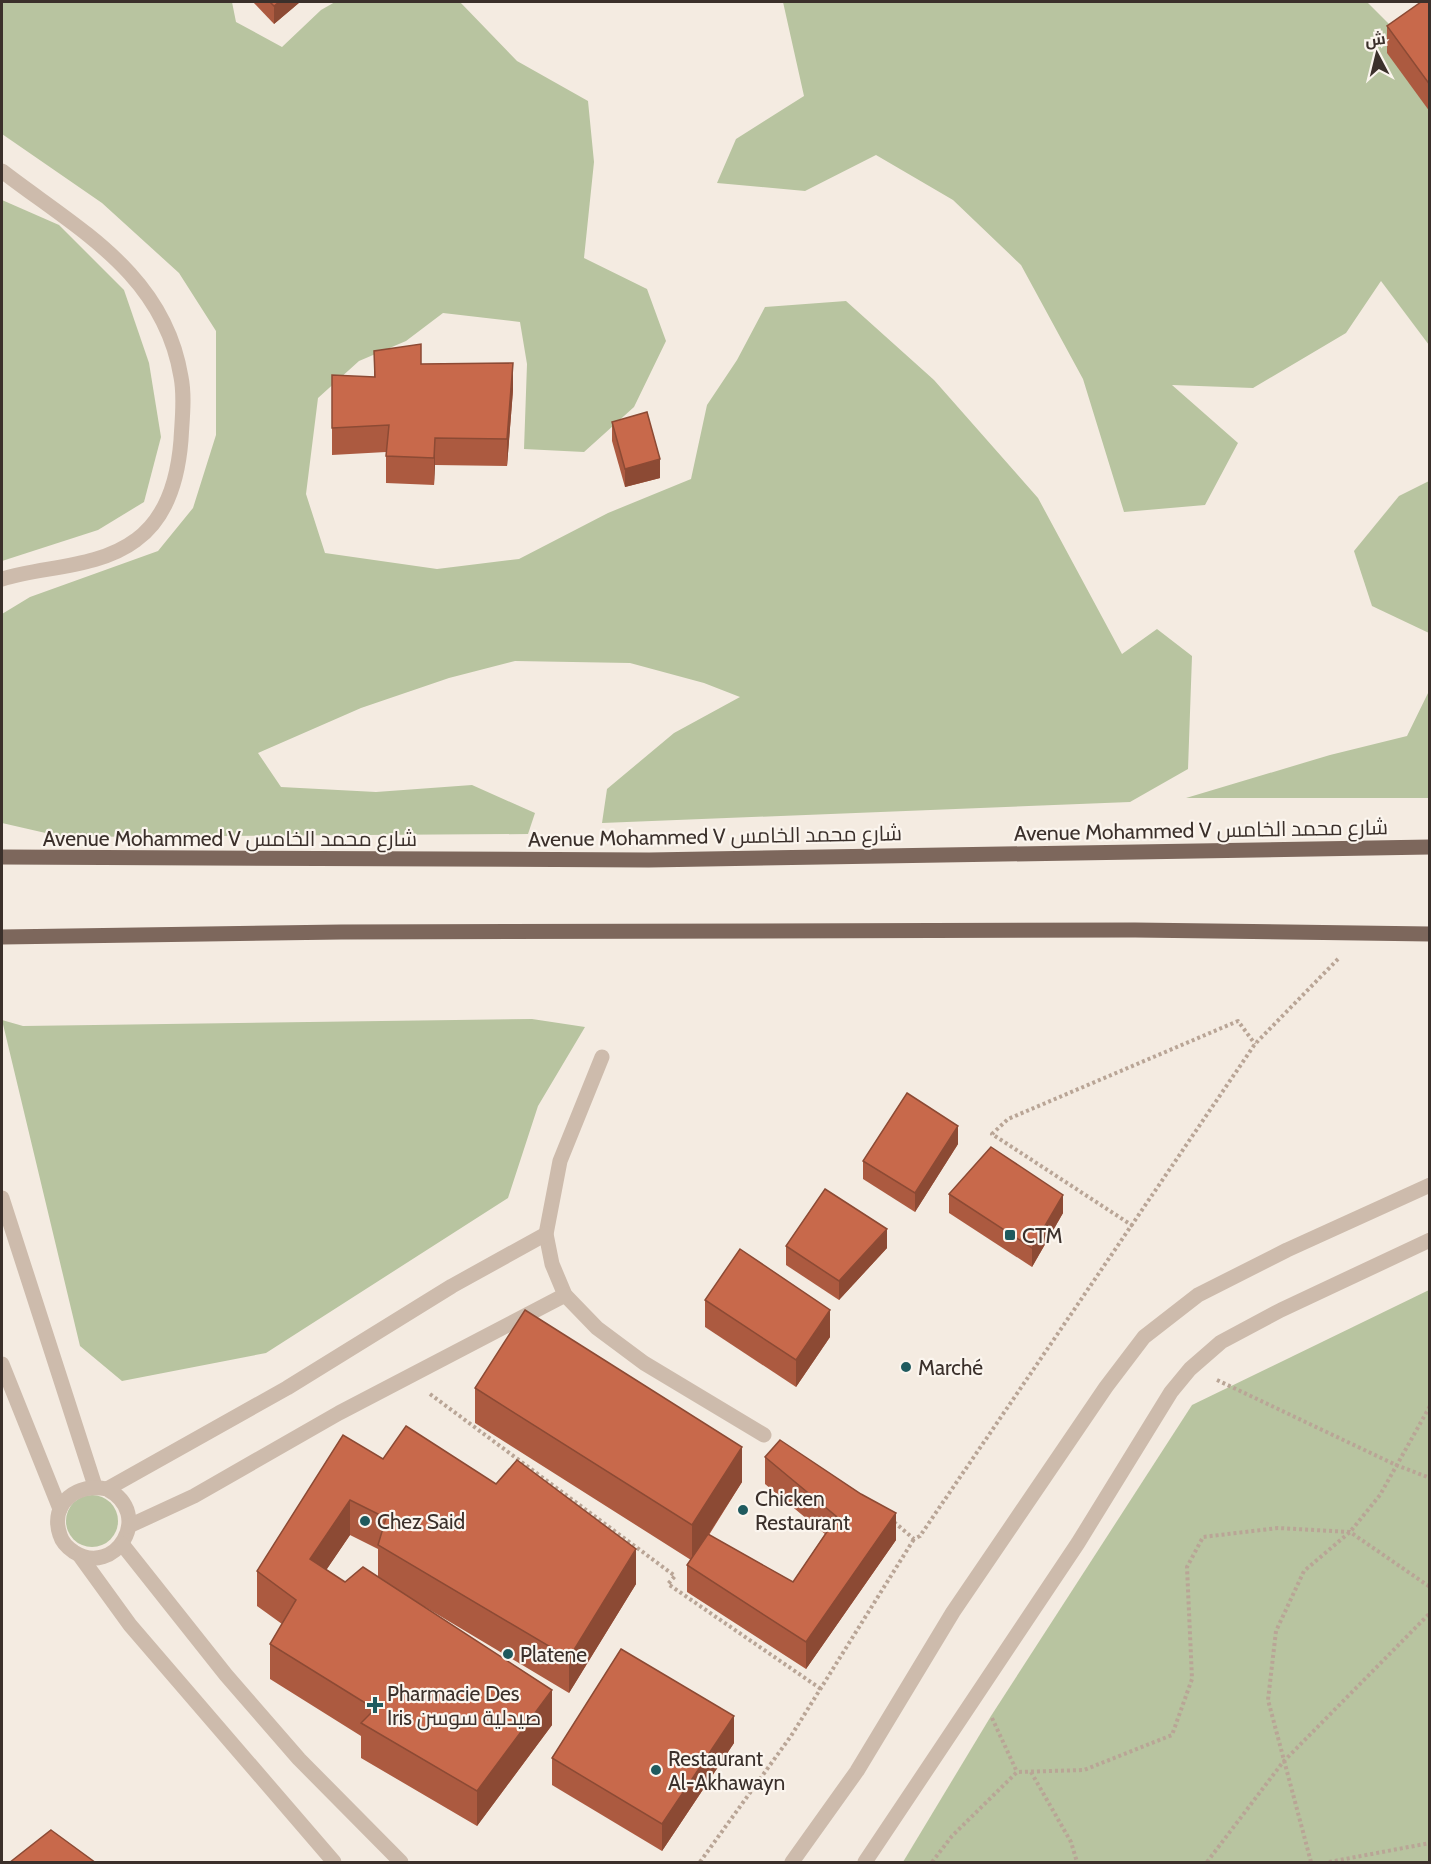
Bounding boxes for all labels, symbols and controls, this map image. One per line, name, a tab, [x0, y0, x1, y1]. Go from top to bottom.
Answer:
north arrow	[1347, 24, 1407, 84]
text: ش	[1364, 29, 1387, 50]
street label: Avenue Mohammed V شارع محمد الخامس	[1014, 814, 1388, 848]
street label: Avenue Mohammed V شارع محمد الخامس	[528, 820, 902, 854]
street label: Avenue Mohammed V شارع محمد الخامس	[43, 826, 417, 853]
place label: CTM	[1022, 1223, 1063, 1248]
marker: CTM	[1003, 1228, 1017, 1242]
place label: Marché	[918, 1355, 983, 1380]
marker: Marché	[899, 1360, 913, 1374]
place label: Chicken Restaurant	[755, 1486, 850, 1535]
marker: Chicken Restaurant	[736, 1503, 750, 1517]
place label: Chez Said	[377, 1509, 465, 1534]
marker: Chez Said	[358, 1514, 372, 1528]
place label: Platene	[520, 1642, 587, 1667]
marker: Platene	[501, 1647, 515, 1661]
place label: Pharmacie Des Iris صيدلية سوسن	[387, 1681, 541, 1731]
marker: Pharmacie Des Iris صيدلية سوسن	[368, 1698, 382, 1712]
place label: Restaurant Al-Akhawayn	[668, 1746, 785, 1795]
marker: Restaurant Al-Akhawayn	[649, 1763, 663, 1777]

